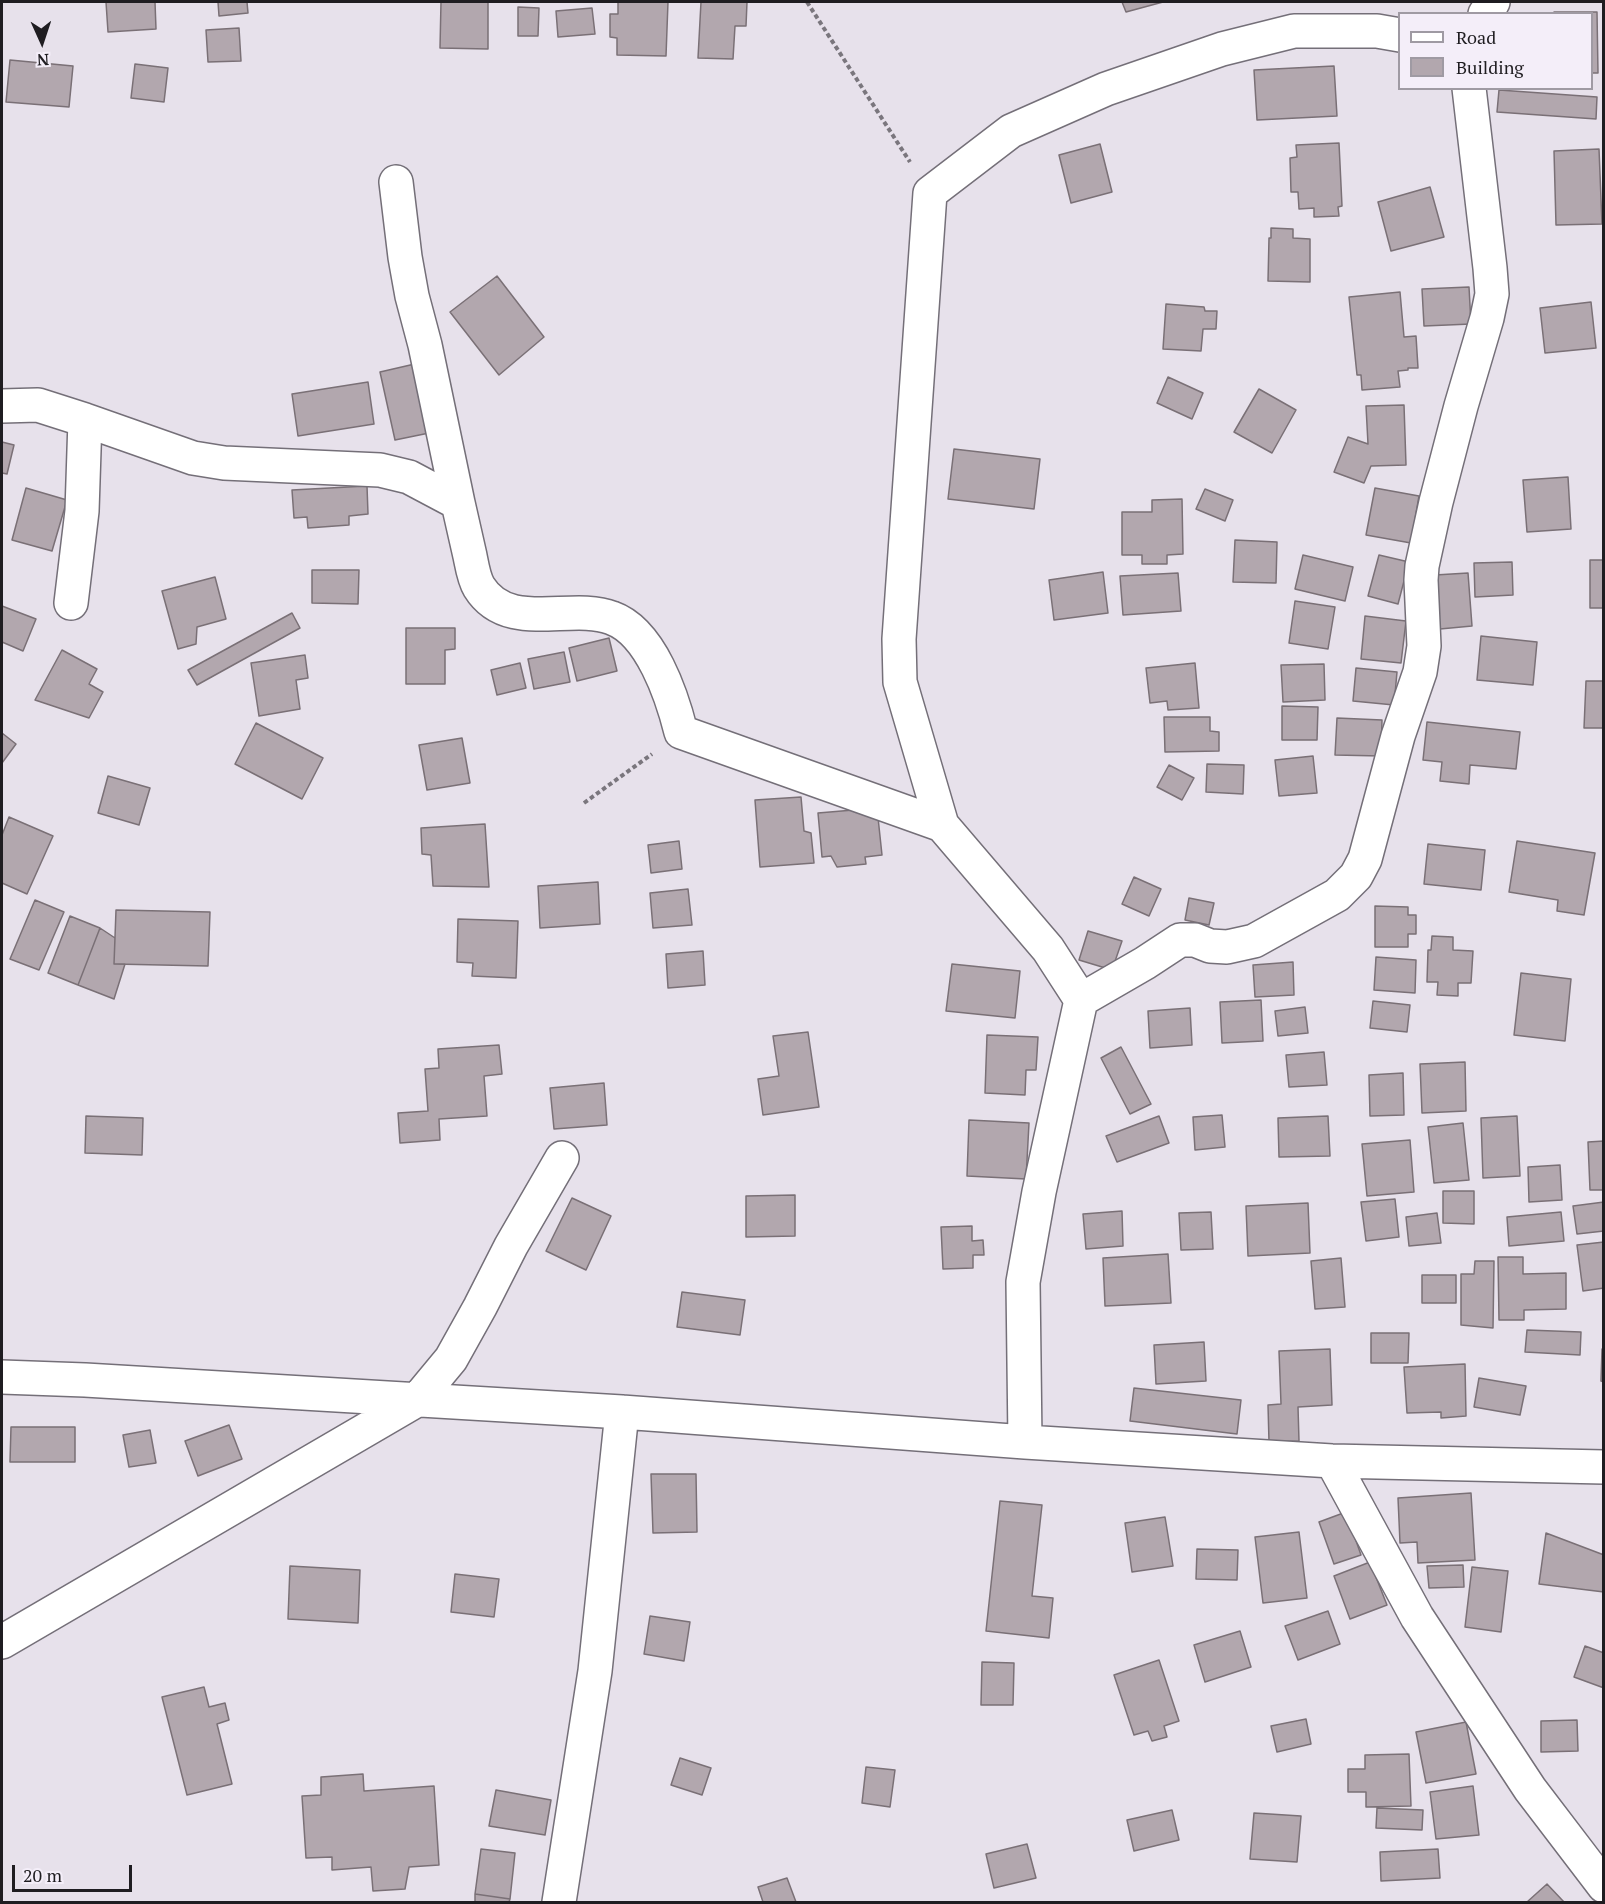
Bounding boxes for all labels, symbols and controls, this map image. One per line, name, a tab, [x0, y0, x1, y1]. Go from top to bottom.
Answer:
north arrow	[12, 12, 72, 72]
legend	[1398, 12, 1593, 90]
text: Road	[1456, 25, 1496, 49]
text: N	[36, 49, 50, 71]
text: Building	[1456, 55, 1524, 79]
scale bar	[15, 1853, 135, 1891]
text: 20 m	[23, 1863, 62, 1887]

